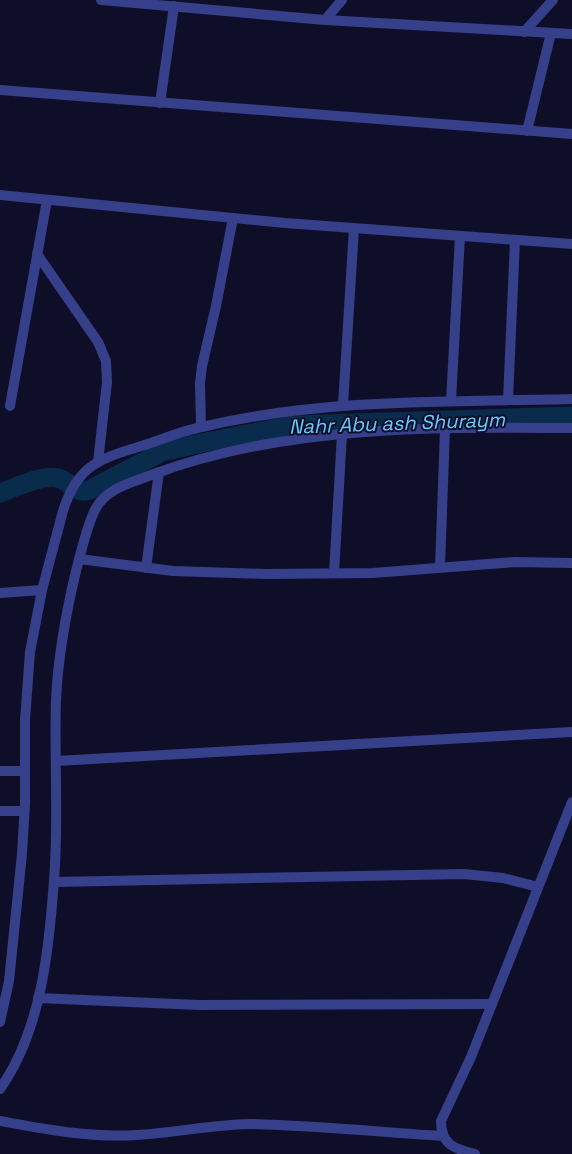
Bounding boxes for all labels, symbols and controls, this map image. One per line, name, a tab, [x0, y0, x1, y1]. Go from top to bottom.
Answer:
water label: Nahr Abu ash Shuraym	[289, 406, 506, 440]

